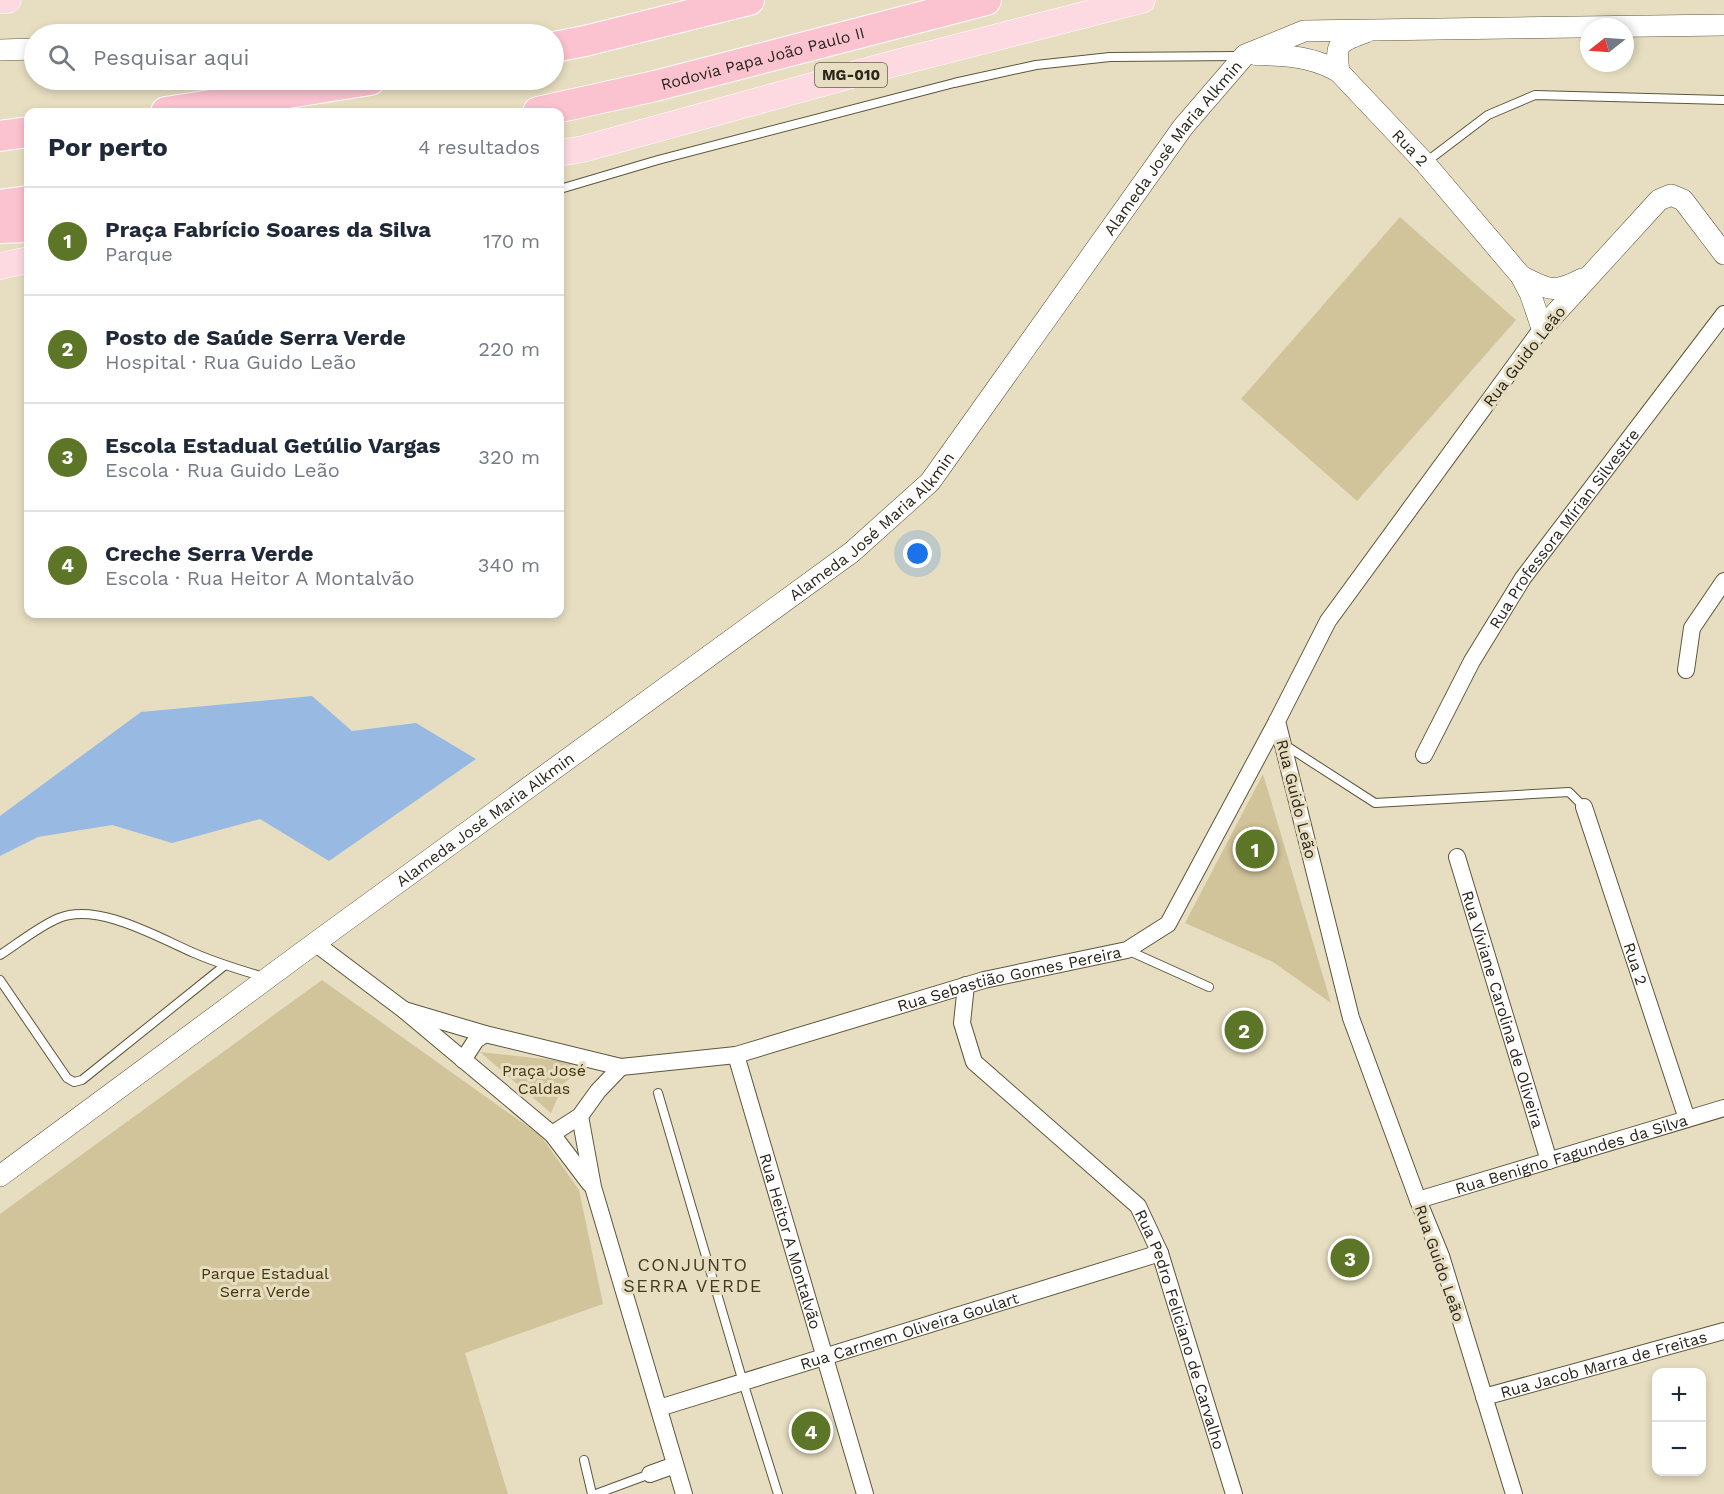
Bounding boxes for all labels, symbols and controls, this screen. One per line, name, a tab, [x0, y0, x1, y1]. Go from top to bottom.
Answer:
north arrow	[1580, 18, 1634, 72]
street label: Rodovia Papa João Paulo II	[659, 23, 867, 94]
search box	[24, 24, 564, 90]
icon: search	[45, 41, 78, 74]
text: Pesquisar aqui	[93, 45, 249, 70]
street label: Alameda José Maria Alkmin	[1100, 57, 1246, 239]
road number: MG-010	[815, 63, 887, 87]
street label: Rua 2	[1388, 125, 1432, 170]
text: Por perto	[48, 132, 168, 162]
text: 4 resultados	[418, 135, 540, 159]
text: Praça Fabrício Soares da Silva	[105, 217, 431, 242]
text: 1	[63, 229, 72, 253]
text: 170 m	[483, 229, 540, 253]
text: Parque	[105, 242, 173, 266]
street label: Rua Guido Leão	[1479, 302, 1570, 410]
text: Posto de Saúde Serra Verde	[105, 325, 406, 350]
text: 2	[62, 337, 73, 361]
text: 220 m	[478, 337, 540, 361]
text: Hospital · Rua Guido Leão	[105, 350, 356, 374]
street label: Rua Professora Mírian Silvestre	[1485, 425, 1643, 632]
text: Escola Estadual Getúlio Vargas	[105, 433, 440, 458]
text: 3	[62, 445, 73, 469]
text: 320 m	[478, 445, 540, 469]
street label: Alameda José Maria Alkmin	[785, 448, 958, 605]
text: Escola · Rua Guido Leão	[105, 458, 340, 482]
your location	[903, 539, 932, 568]
text: Creche Serra Verde	[105, 541, 313, 566]
text: 4	[61, 553, 74, 577]
text: 340 m	[478, 553, 540, 577]
text: Escola · Rua Heitor A Montalvão	[105, 566, 414, 590]
street label: Rua Guido Leão	[1272, 737, 1321, 861]
street label: Alameda José Maria Alkmin	[393, 749, 578, 891]
pin: 1	[1236, 826, 1274, 872]
street label: Rua Viviane Carolina de Oliveira	[1458, 888, 1547, 1130]
street label: Rua 2	[1619, 940, 1651, 988]
street label: Rua Sebastião Gomes Pereira	[895, 942, 1123, 1016]
pin: 2	[1224, 1008, 1264, 1052]
park label: Praça José Caldas	[502, 1061, 586, 1098]
street label: Rua Benigno Fagundes da Silva	[1453, 1111, 1690, 1198]
street label: Rua Heitor A Montalvão	[755, 1151, 825, 1331]
street label: Rua Guido Leão	[1411, 1202, 1468, 1324]
street label: Rua Pedro Feliciano de Carvalho	[1131, 1206, 1229, 1452]
pin: 3	[1330, 1236, 1370, 1280]
district label: CONJUNTO SERRA VERDE	[623, 1254, 763, 1296]
park label: Parque Estadual Serra Verde	[201, 1264, 329, 1301]
street label: Rua Carmem Oliveira Goulart	[798, 1288, 1021, 1374]
street label: Rua Jacob Marra de Freitas	[1498, 1327, 1709, 1402]
map controls	[1652, 1368, 1706, 1476]
button: +	[1652, 1368, 1706, 1422]
pin: 4	[792, 1408, 830, 1454]
button: −	[1652, 1422, 1706, 1476]

